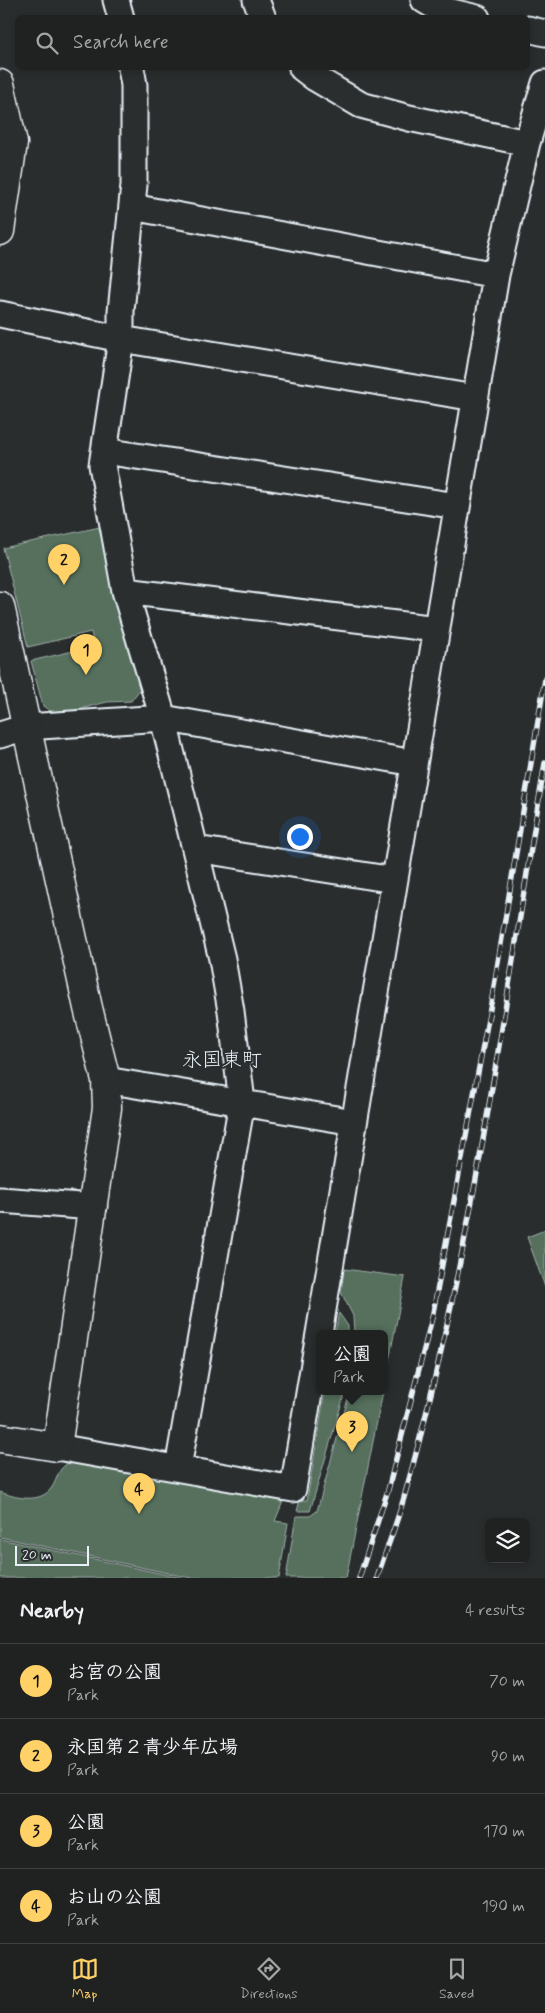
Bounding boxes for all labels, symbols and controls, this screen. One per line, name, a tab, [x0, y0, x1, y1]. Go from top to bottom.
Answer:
search box	[15, 15, 530, 70]
icon: search	[33, 29, 61, 57]
text: Search here	[73, 30, 169, 55]
pin: 2	[48, 544, 80, 585]
pin: 1	[70, 634, 102, 675]
your location	[287, 824, 313, 850]
district label: 永国東町	[182, 1047, 262, 1074]
popup	[316, 1330, 388, 1395]
text: 公園	[333, 1342, 371, 1367]
text: Park	[333, 1367, 365, 1388]
pin: 3	[336, 1411, 368, 1452]
pin: 4	[123, 1473, 155, 1514]
map controls	[485, 1518, 530, 1563]
button: layers	[485, 1518, 530, 1563]
scale bar	[15, 1543, 89, 1566]
text: 20 m	[22, 1546, 52, 1564]
text: Nearby	[20, 1597, 84, 1625]
text: 4 results	[465, 1600, 525, 1621]
text: お宮の公園	[67, 1660, 162, 1685]
text: 1	[32, 1671, 40, 1692]
text: 70 m	[489, 1671, 525, 1692]
text: Park	[67, 1685, 99, 1706]
text: 永国第２青少年広場	[67, 1735, 238, 1760]
text: 2	[32, 1746, 40, 1767]
text: 90 m	[491, 1746, 525, 1767]
text: Park	[67, 1760, 99, 1781]
text: 公園	[67, 1810, 105, 1835]
text: 3	[32, 1821, 40, 1842]
text: 170 m	[483, 1821, 525, 1842]
text: Park	[67, 1835, 99, 1856]
text: お山の公園	[67, 1885, 162, 1910]
text: 4	[31, 1896, 41, 1917]
text: 190 m	[482, 1896, 525, 1917]
text: Park	[67, 1910, 99, 1931]
tab: Map	[71, 1955, 99, 2003]
tab: Directions	[240, 1955, 298, 2003]
tab: Saved	[439, 1955, 474, 2003]

